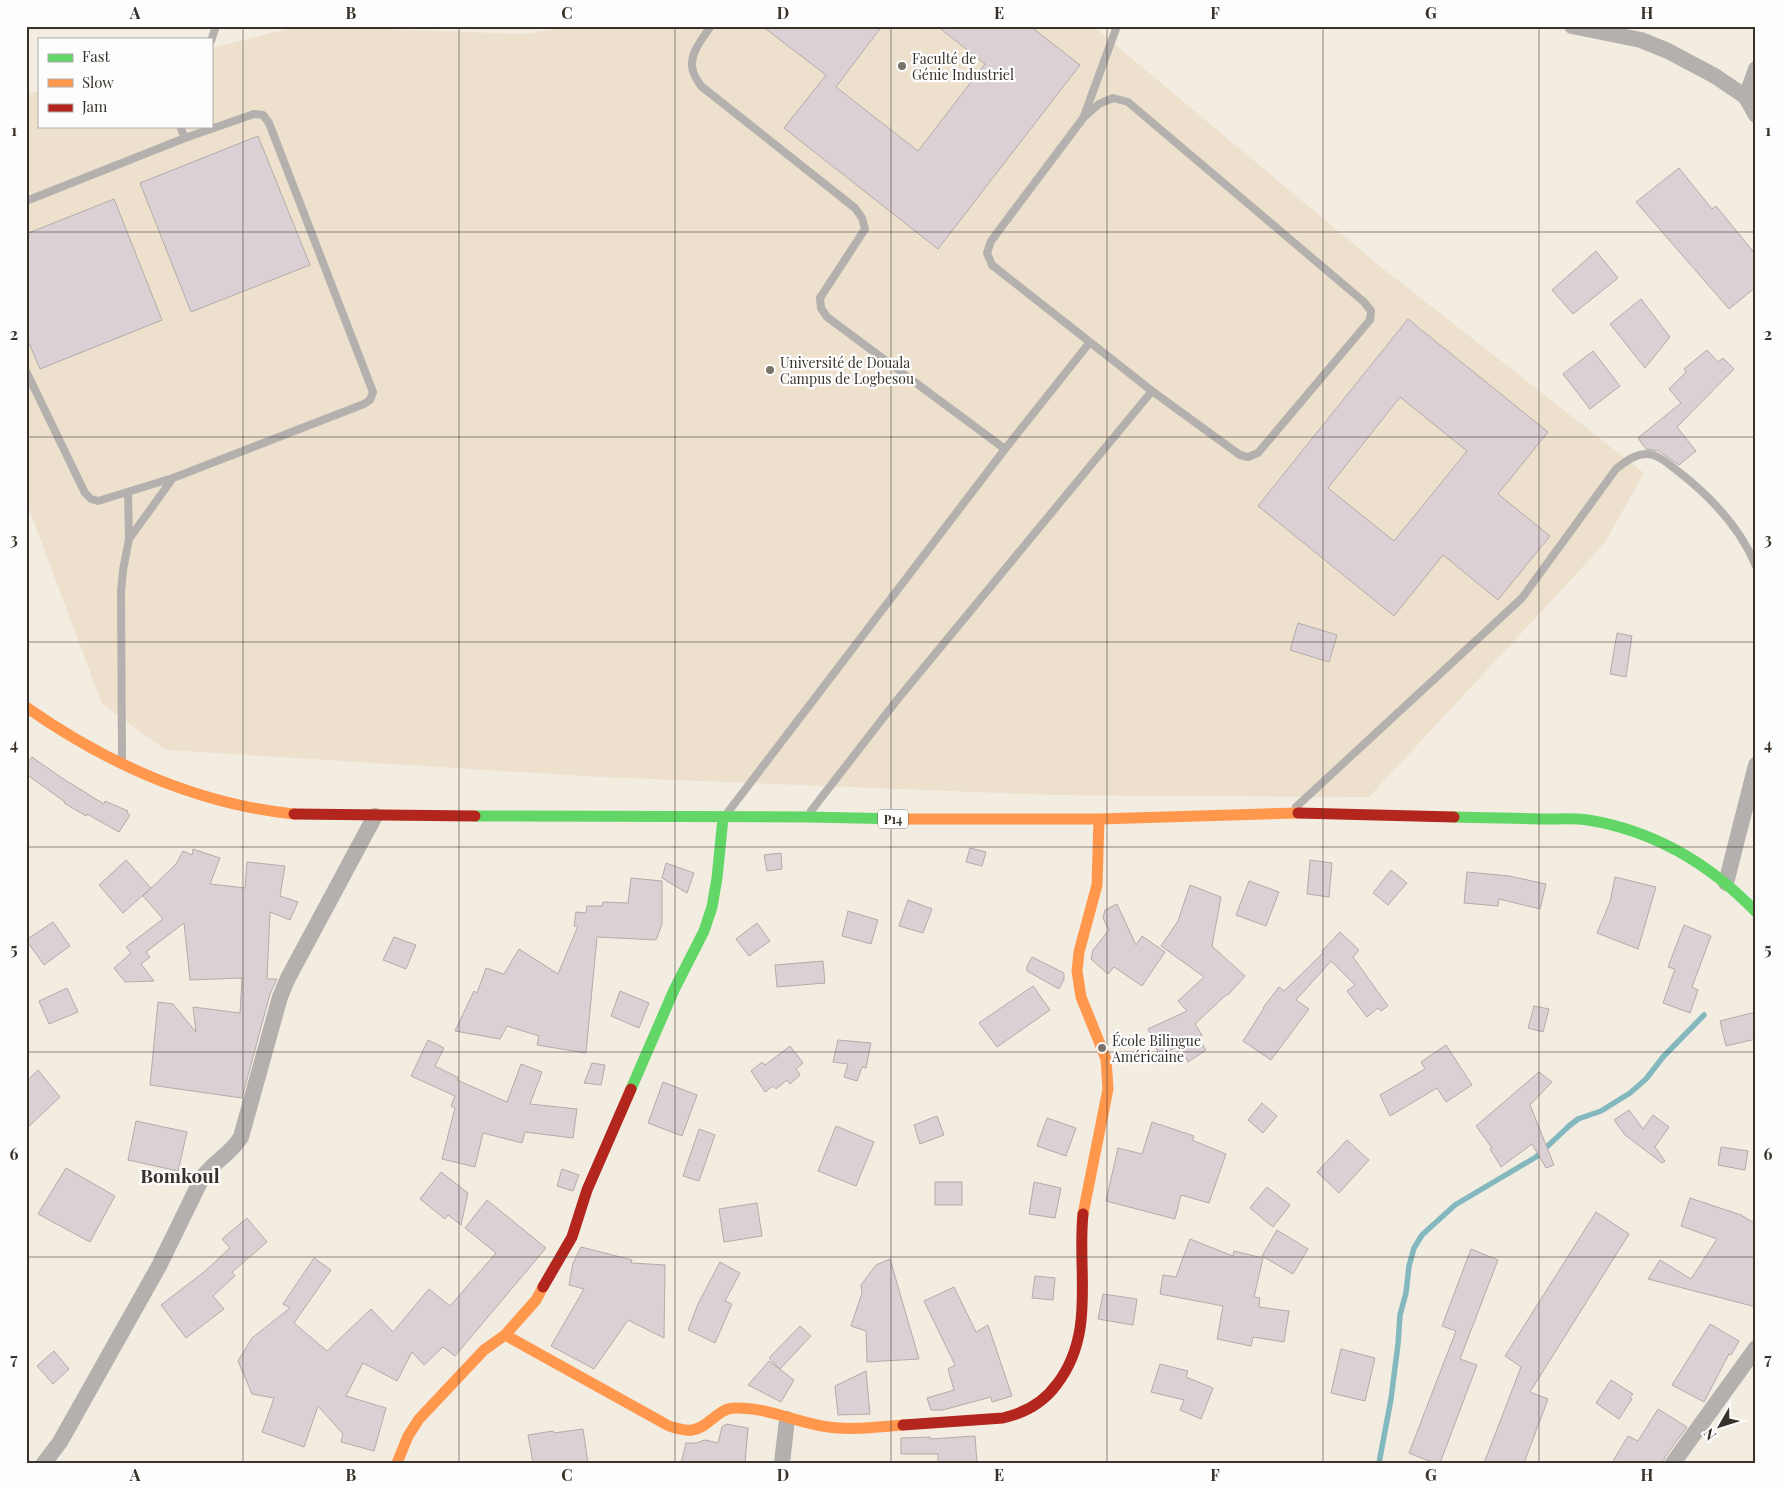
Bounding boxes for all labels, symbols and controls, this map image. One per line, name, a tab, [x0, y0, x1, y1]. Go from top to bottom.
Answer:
text: A	[129, 2, 141, 23]
text: B	[346, 2, 357, 23]
text: C	[561, 2, 573, 23]
text: D	[777, 2, 789, 23]
text: E	[994, 2, 1004, 23]
text: F	[1210, 2, 1220, 23]
text: G	[1425, 2, 1437, 23]
text: H	[1641, 2, 1654, 23]
legend	[38, 38, 212, 128]
text: Fast	[82, 46, 111, 66]
place label: Faculté de Génie Industriel	[912, 49, 1014, 84]
marker: Faculté de Génie Industriel	[896, 60, 908, 72]
text: Slow	[82, 72, 114, 92]
text: Jam	[81, 96, 108, 116]
text: 1	[11, 119, 17, 140]
text: 1	[1765, 119, 1771, 140]
text: 2	[10, 323, 18, 344]
text: 2	[1764, 323, 1772, 344]
place label: Université de Douala Campus de Logbesou	[780, 353, 914, 388]
marker: Université de Douala Campus de Logbesou	[764, 364, 776, 376]
text: 3	[10, 528, 18, 549]
text: 3	[1764, 528, 1772, 549]
text: 4	[10, 733, 18, 754]
text: 4	[1764, 733, 1772, 754]
road number: P14	[878, 810, 908, 829]
text: 5	[10, 938, 18, 959]
text: 5	[1764, 938, 1772, 959]
place label: École Bilingue Américaine	[1111, 1031, 1201, 1066]
marker: École Bilingue Américaine	[1096, 1042, 1108, 1054]
text: 6	[10, 1143, 19, 1164]
text: 6	[1764, 1143, 1773, 1164]
district label: Bomkoul	[140, 1162, 220, 1188]
text: 7	[10, 1348, 18, 1369]
text: 7	[1764, 1348, 1772, 1369]
north arrow	[1694, 1402, 1744, 1452]
text: N	[1699, 1425, 1720, 1444]
text: A	[129, 1464, 141, 1485]
text: B	[346, 1464, 357, 1485]
text: C	[561, 1464, 573, 1485]
text: D	[777, 1464, 789, 1485]
text: E	[994, 1464, 1004, 1485]
text: F	[1210, 1464, 1220, 1485]
text: G	[1425, 1464, 1437, 1485]
text: H	[1641, 1464, 1654, 1485]

